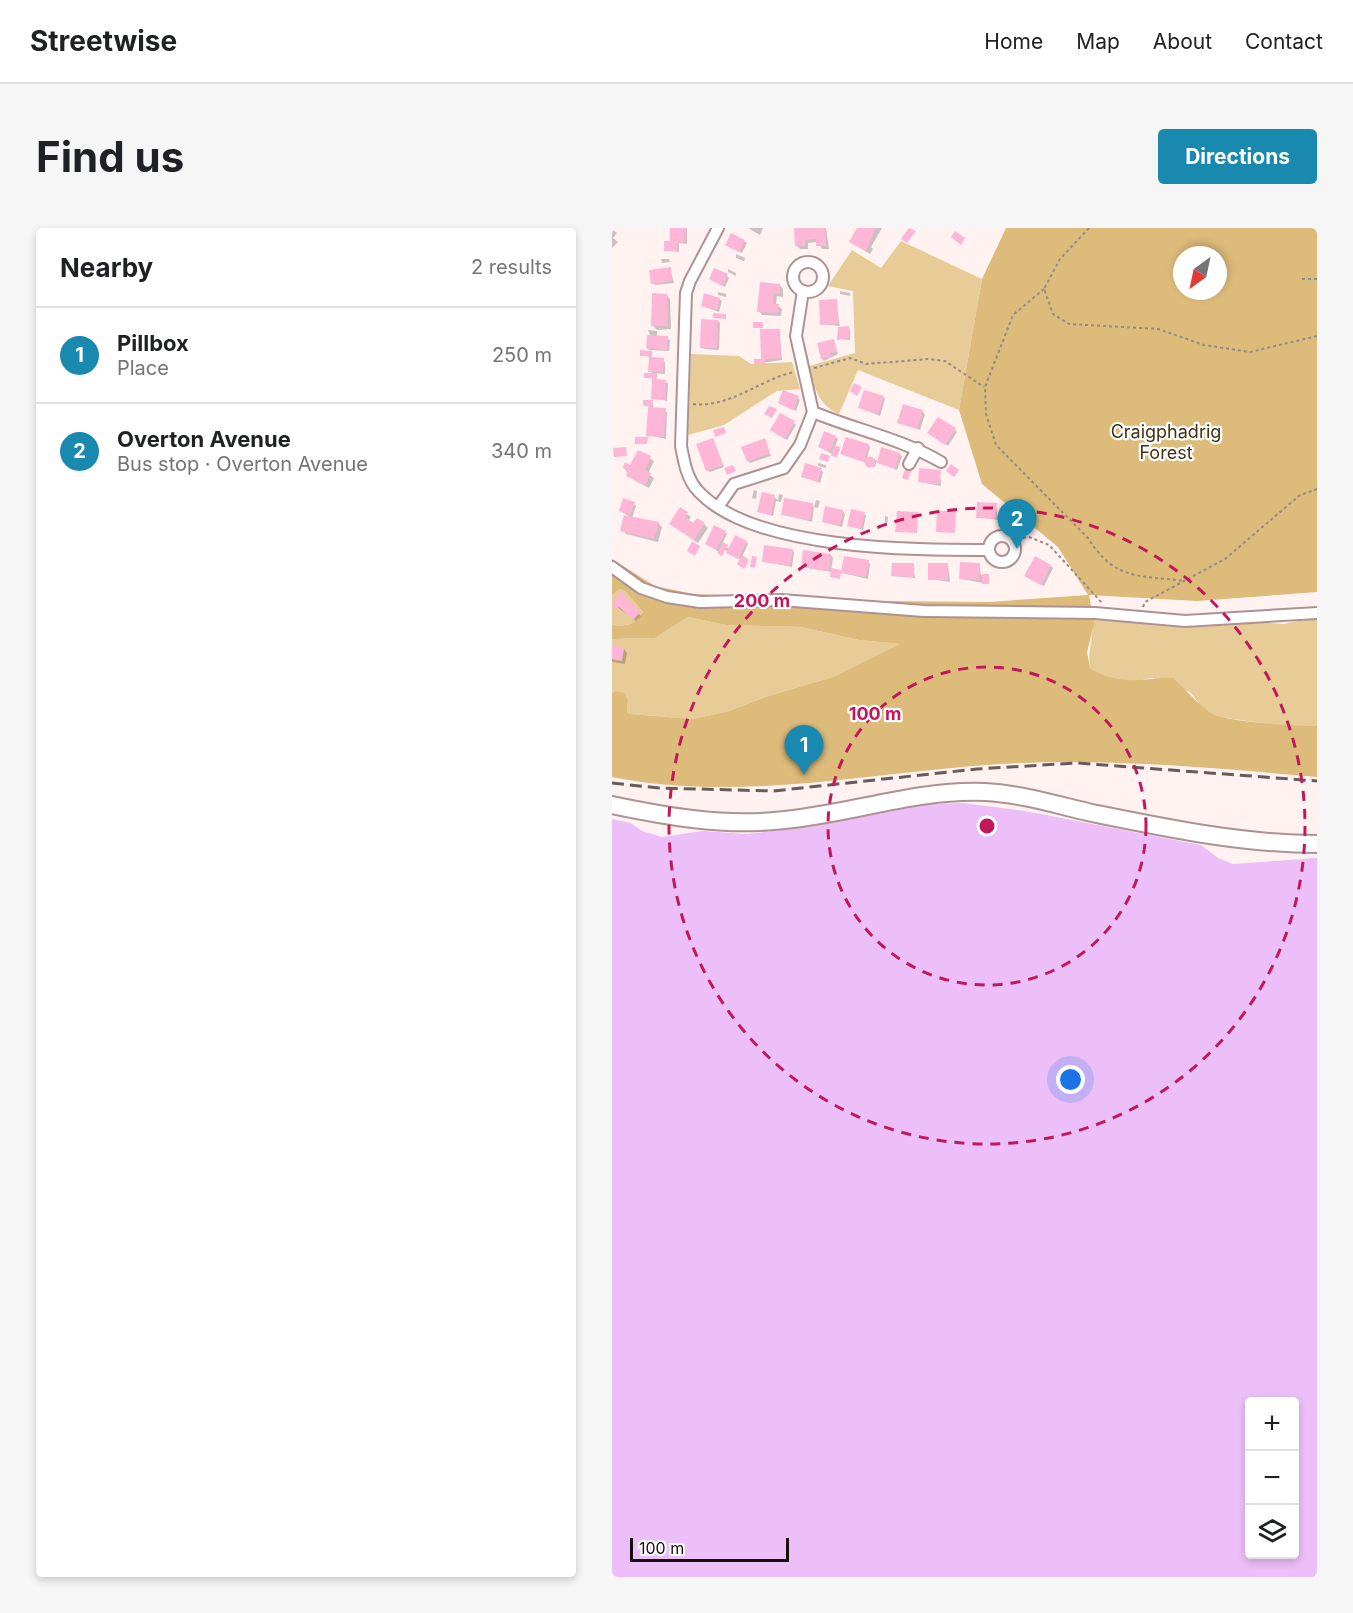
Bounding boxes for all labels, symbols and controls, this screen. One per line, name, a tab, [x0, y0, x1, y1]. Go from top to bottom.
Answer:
text: Streetwise	[30, 24, 177, 58]
text: Home	[984, 29, 1043, 54]
text: Map	[1076, 29, 1120, 54]
text: About	[1153, 29, 1212, 54]
text: Contact	[1245, 29, 1323, 54]
button: Directions	[1158, 129, 1317, 184]
text: Find us	[36, 131, 184, 182]
north arrow	[1173, 246, 1227, 300]
text: Nearby	[60, 252, 153, 283]
text: 2 results	[471, 255, 552, 279]
text: Pillbox	[117, 330, 189, 356]
text: 1	[75, 343, 84, 367]
text: 250 m	[492, 343, 552, 367]
text: Place	[117, 356, 169, 380]
park label: Craigphadrig Forest	[1111, 421, 1221, 463]
text: Overton Avenue	[117, 426, 291, 452]
text: 2	[73, 439, 86, 463]
text: 340 m	[491, 439, 552, 463]
text: Bus stop · Overton Avenue	[117, 452, 368, 476]
pin: 2	[998, 500, 1036, 549]
text: 200 m	[734, 590, 790, 611]
text: 100 m	[849, 703, 901, 724]
pin: 1	[784, 726, 824, 775]
centre of rings	[977, 816, 997, 836]
your location	[1056, 1065, 1085, 1094]
map controls	[1245, 1397, 1299, 1559]
button: +	[1245, 1397, 1299, 1451]
button: −	[1245, 1451, 1299, 1505]
button: layers	[1245, 1505, 1299, 1559]
scale bar	[630, 1535, 789, 1562]
text: 100 m	[639, 1538, 684, 1558]

